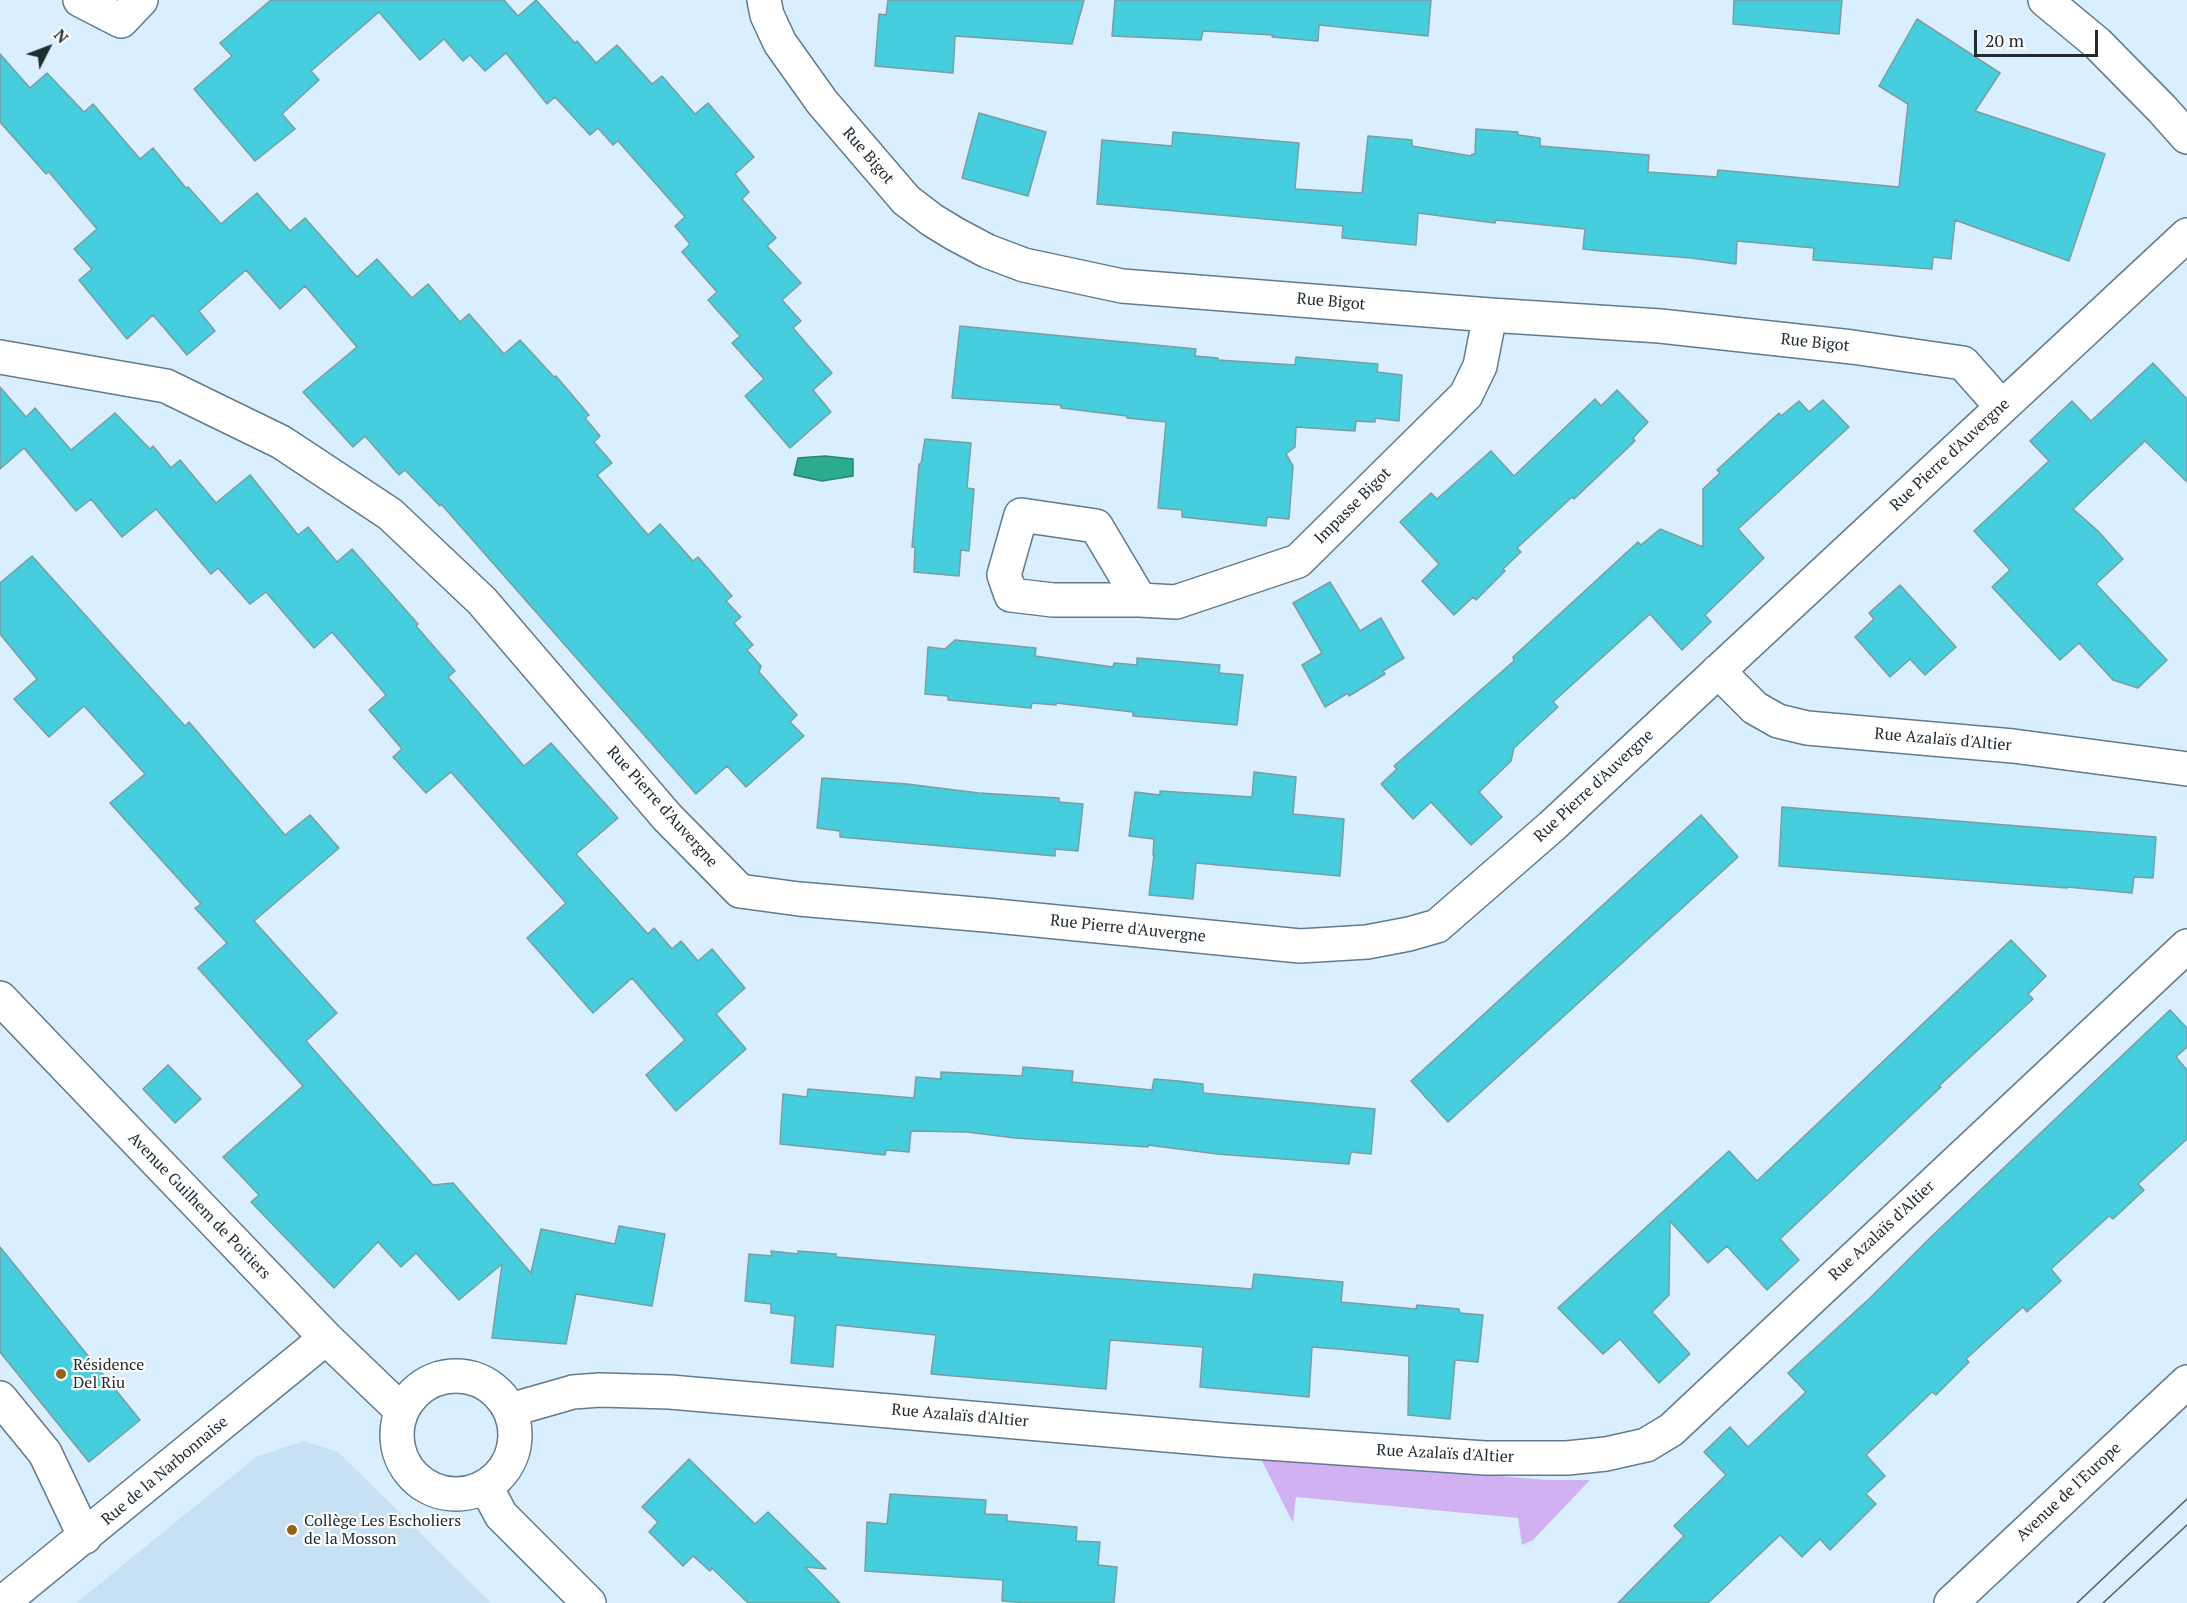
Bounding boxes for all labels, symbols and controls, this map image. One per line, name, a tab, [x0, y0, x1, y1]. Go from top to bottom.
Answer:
north arrow	[18, 18, 78, 78]
scale bar	[1977, 18, 2102, 56]
text: N	[49, 24, 74, 48]
text: 20 m	[1985, 28, 2024, 52]
street label: Rue Bigot	[838, 124, 898, 188]
street label: Rue Bigot	[1296, 289, 1366, 315]
street label: Rue Bigot	[1780, 330, 1850, 356]
street label: Rue Pierre d'Auvergne	[1886, 395, 2014, 515]
street label: Impasse Bigot	[1311, 464, 1395, 548]
street label: Rue Azalaïs d'Altier	[1874, 724, 2012, 756]
street label: Rue Pierre d'Auvergne	[1530, 726, 1658, 846]
street label: Rue Pierre d'Auvergne	[603, 742, 721, 872]
street label: Rue Pierre d'Auvergne	[1049, 911, 1207, 947]
street label: Avenue Guilhem de Poitiers	[124, 1129, 274, 1283]
street label: Rue Azalaïs d'Altier	[1825, 1177, 1939, 1285]
place label: Résidence Del Riu	[73, 1355, 144, 1393]
marker: Résidence Del Riu	[54, 1367, 68, 1381]
street label: Rue Azalaïs d'Altier	[891, 1400, 1029, 1432]
street label: Rue de la Narbonnaise	[98, 1412, 232, 1530]
street label: Avenue de l'Europe	[2013, 1439, 2125, 1545]
street label: Rue Azalaïs d'Altier	[1376, 1441, 1514, 1467]
place label: Collège Les Escholiers de la Mosson	[304, 1511, 461, 1549]
marker: Collège Les Escholiers de la Mosson	[285, 1523, 299, 1537]

